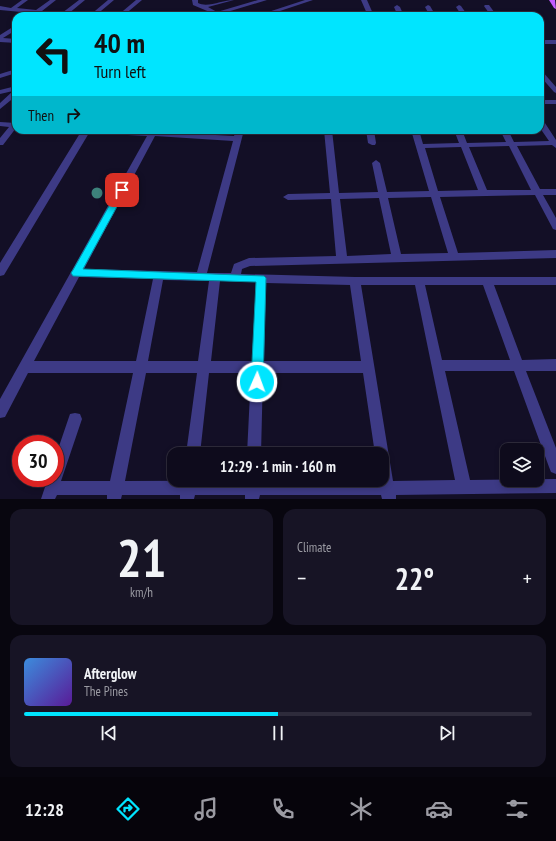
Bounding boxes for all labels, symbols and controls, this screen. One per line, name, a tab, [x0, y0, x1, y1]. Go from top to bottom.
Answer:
text: 40 m	[94, 24, 145, 61]
icon: left	[28, 28, 80, 80]
text: Turn left	[94, 60, 146, 83]
icon: right	[62, 104, 84, 126]
text: Then	[28, 106, 54, 125]
pin	[105, 173, 139, 207]
icon: arrive	[111, 179, 133, 201]
position arrow	[236, 361, 278, 403]
speed limit sign: 30	[12, 435, 64, 487]
map controls	[500, 443, 544, 487]
button: layers	[500, 443, 544, 487]
text: 12:29 · 1 min · 160 m	[220, 457, 336, 476]
text: 21	[117, 524, 166, 591]
text: Climate	[297, 539, 331, 556]
text: 22°	[395, 559, 434, 598]
text: −	[297, 564, 306, 592]
text: +	[523, 564, 532, 592]
text: km/h	[130, 584, 153, 601]
text: Afterglow	[84, 664, 136, 683]
text: The Pines	[84, 683, 128, 700]
icon: previous	[98, 722, 120, 744]
icon: pause	[267, 722, 289, 744]
icon: next	[436, 722, 458, 744]
icon: directions	[114, 795, 142, 823]
icon: music	[192, 795, 220, 823]
icon: phone	[269, 795, 297, 823]
icon: climate	[347, 795, 375, 823]
icon: car	[425, 795, 453, 823]
icon: filters	[503, 795, 531, 823]
text: 12:28	[25, 798, 64, 821]

